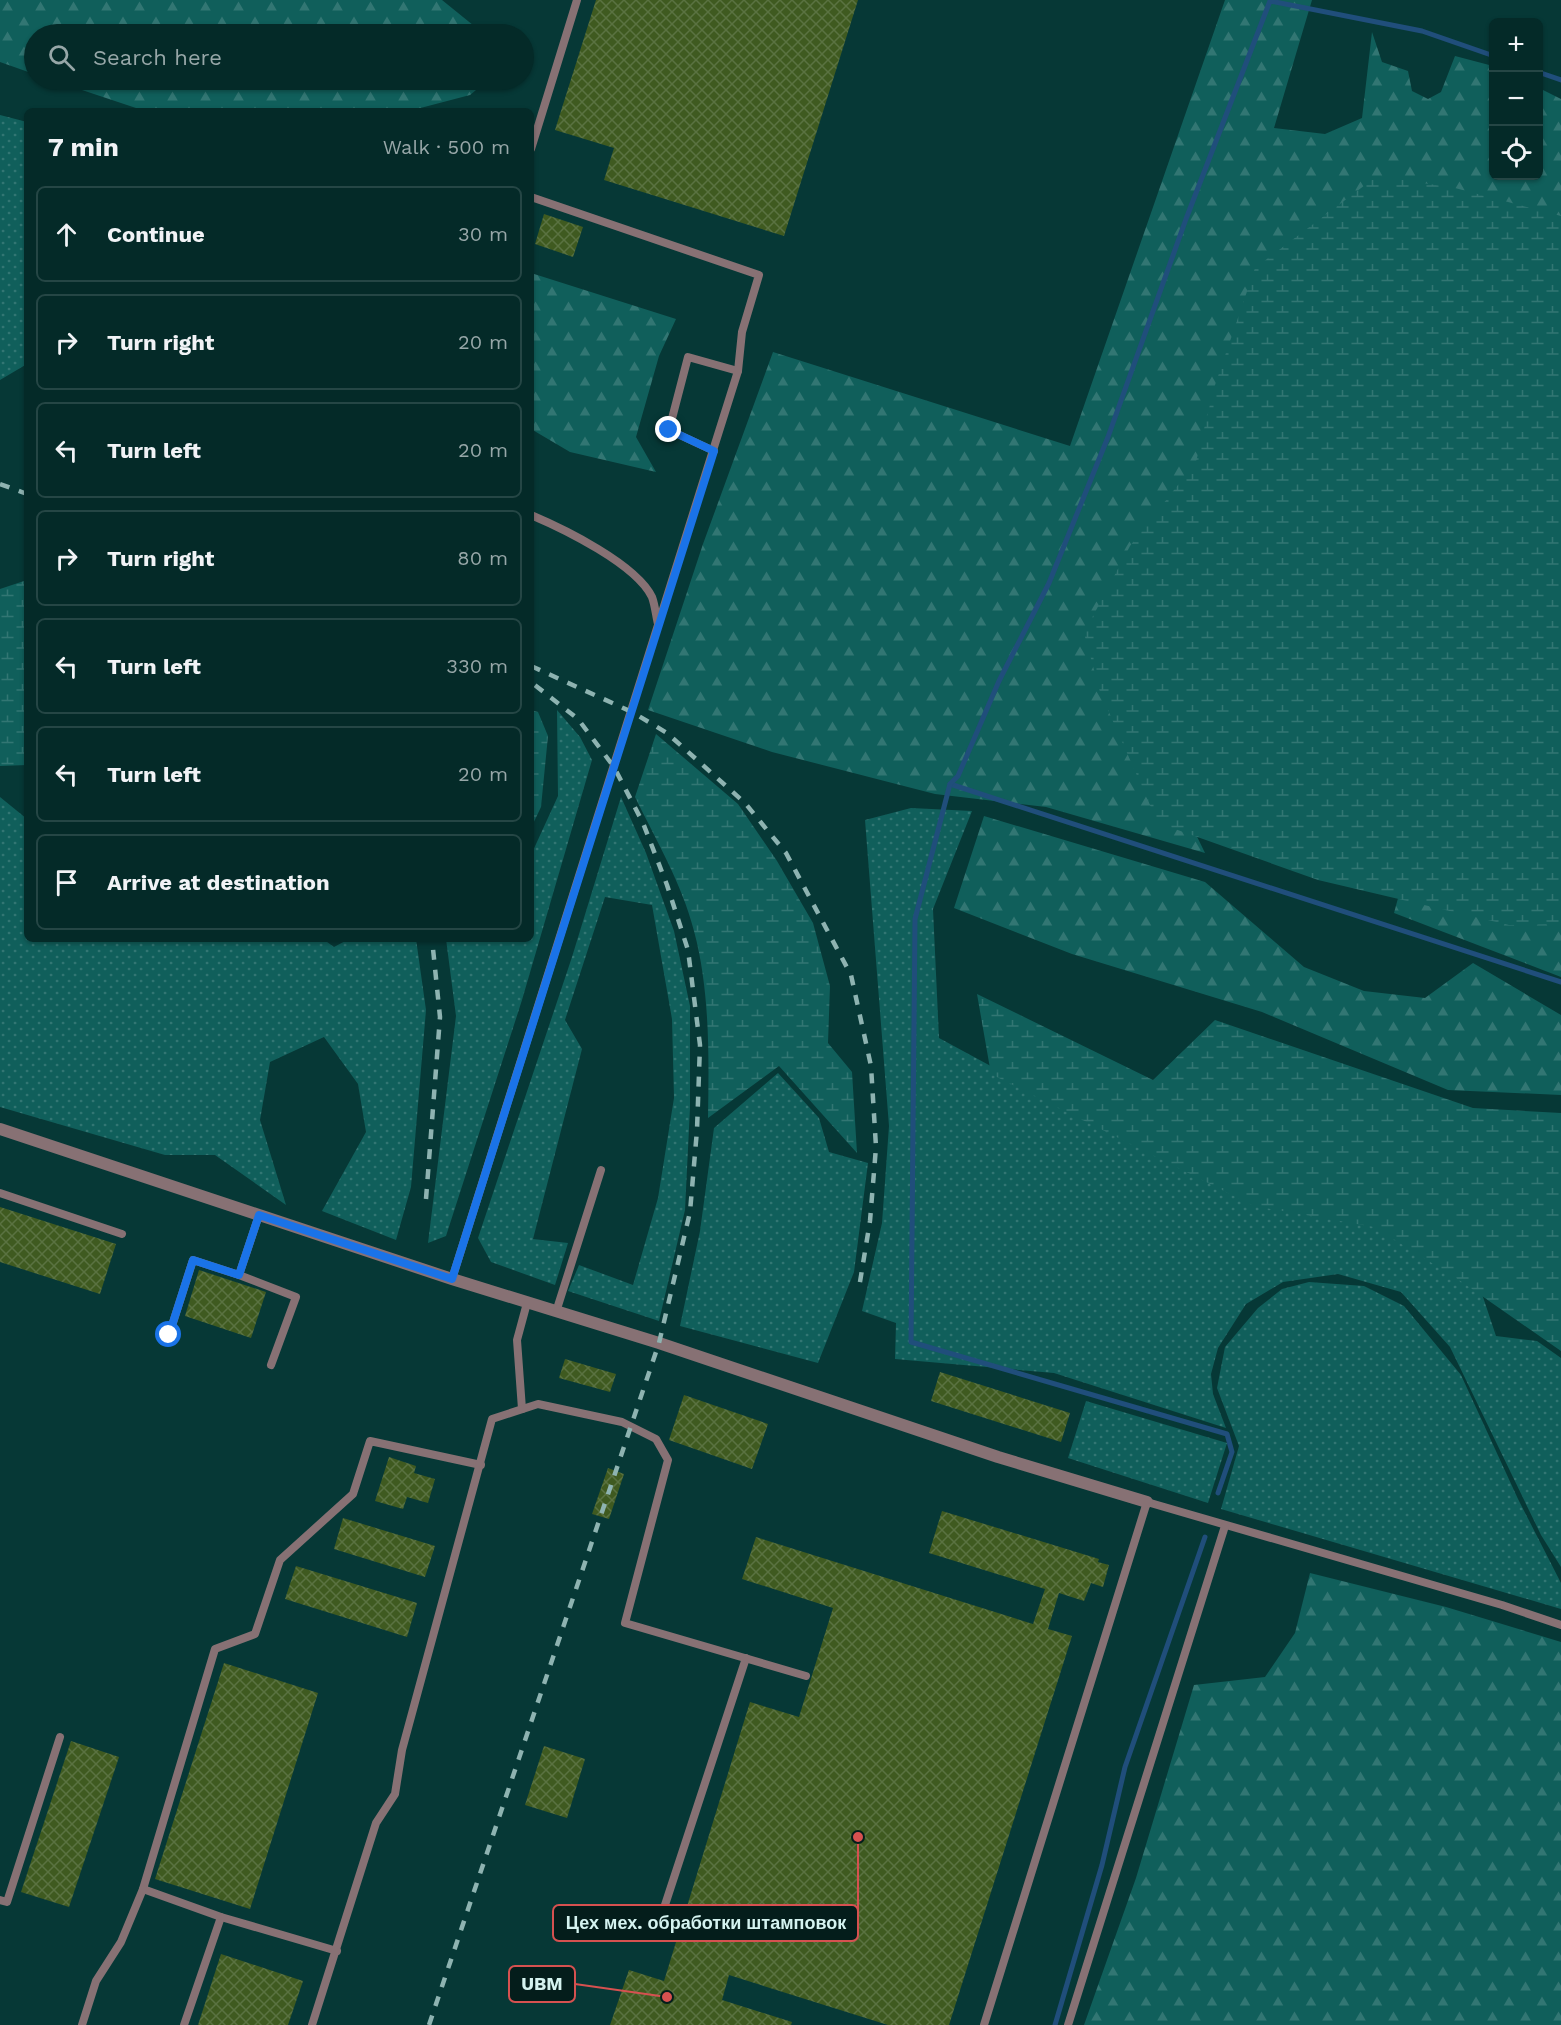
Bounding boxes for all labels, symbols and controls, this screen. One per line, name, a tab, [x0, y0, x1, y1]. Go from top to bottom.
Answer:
map controls	[1489, 18, 1543, 180]
button: +	[1489, 18, 1543, 72]
search box	[24, 24, 534, 90]
icon: search	[45, 41, 78, 74]
text: Search here	[93, 45, 222, 70]
button: −	[1489, 72, 1543, 126]
button: locate	[1489, 126, 1543, 180]
text: 7 min	[48, 132, 119, 162]
text: Walk · 500 m	[383, 135, 510, 159]
icon: ahead	[50, 218, 83, 251]
text: Continue	[107, 222, 205, 247]
text: 30 m	[458, 222, 508, 246]
icon: right	[50, 326, 83, 359]
text: Turn right	[107, 330, 214, 355]
text: 20 m	[458, 330, 508, 354]
route end	[655, 416, 681, 442]
icon: left	[50, 434, 83, 467]
text: Turn left	[107, 438, 201, 463]
text: 20 m	[458, 438, 508, 462]
icon: right	[50, 542, 83, 575]
text: Turn right	[107, 546, 214, 571]
text: 80 m	[457, 546, 508, 570]
icon: left	[50, 650, 83, 683]
text: Turn left	[107, 654, 201, 679]
text: 330 m	[446, 654, 508, 678]
icon: left	[50, 758, 83, 791]
text: Turn left	[107, 762, 201, 787]
text: 20 m	[458, 762, 508, 786]
icon: arrive	[50, 866, 83, 899]
text: Arrive at destination	[107, 870, 330, 895]
route start	[155, 1321, 181, 1347]
callout: Цех мех. обработки штамповок	[553, 1905, 858, 1941]
text: Цех мех. обработки штамповок	[566, 1912, 847, 1933]
callout: UBM	[509, 1966, 575, 2002]
text: UBM	[521, 1973, 563, 1994]

